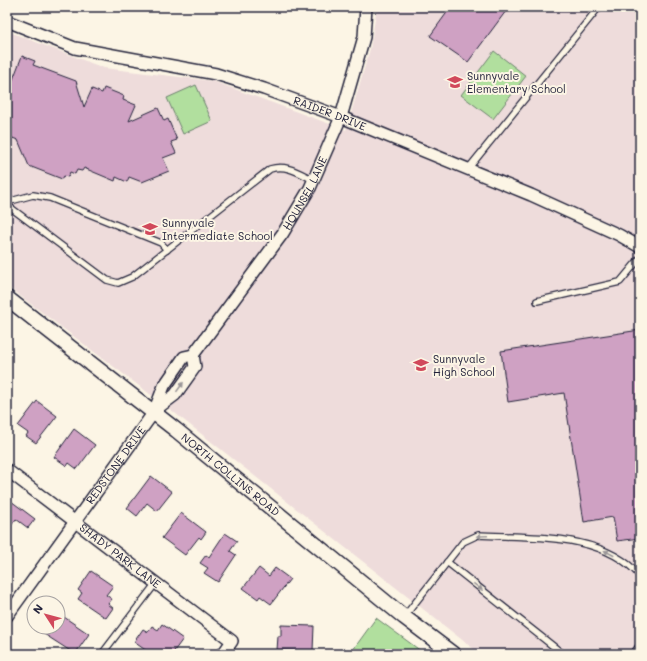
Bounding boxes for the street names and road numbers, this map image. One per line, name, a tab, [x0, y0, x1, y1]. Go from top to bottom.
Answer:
street label: RAIDER DRIVE	[291, 92, 369, 134]
street label: HOUNSEL LANE	[279, 154, 330, 233]
street label: REDSTONE DRIVE	[82, 423, 149, 507]
street label: NORTH COLLINS ROAD	[178, 429, 283, 519]
street label: SHADY PARK LANE	[77, 520, 164, 591]

